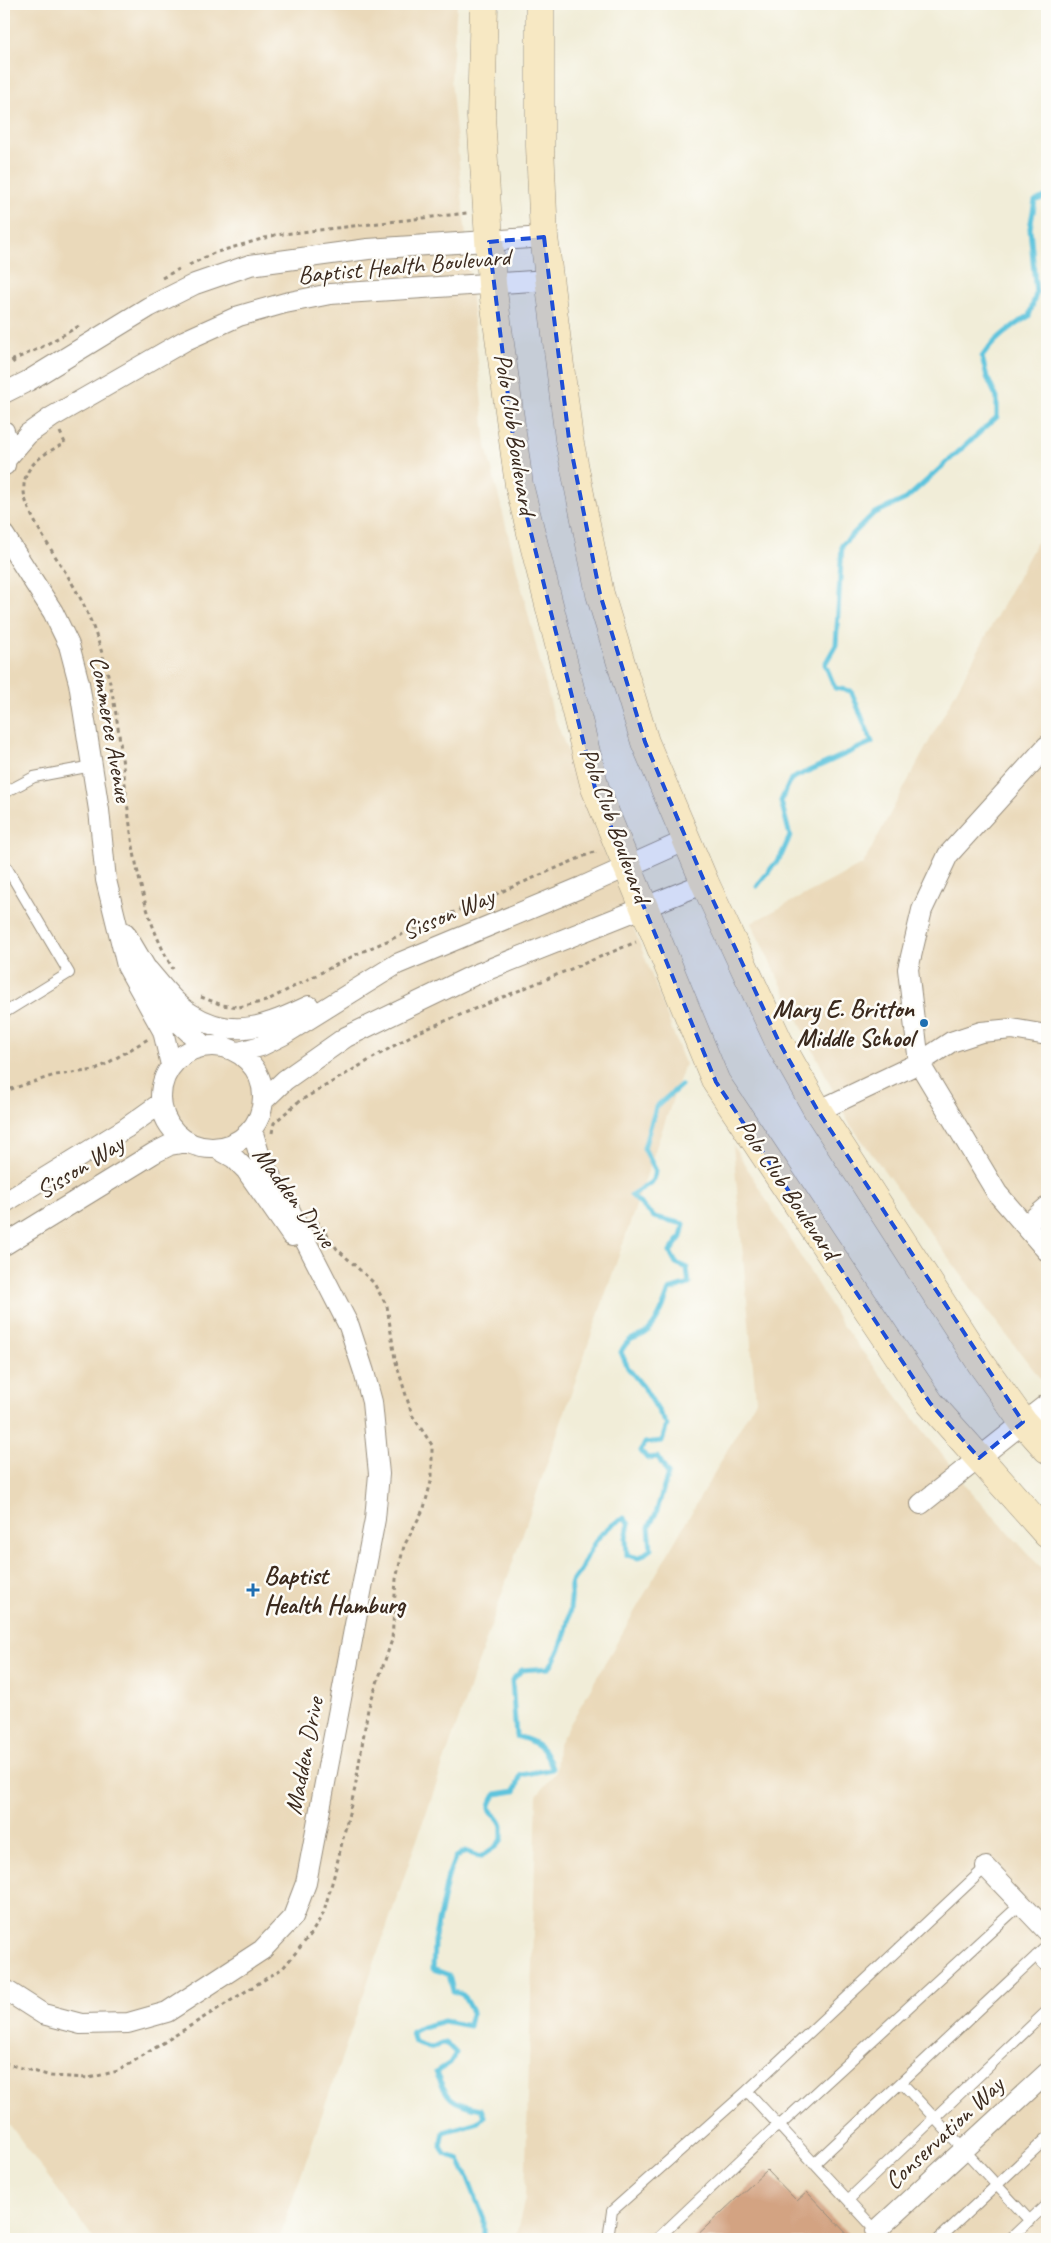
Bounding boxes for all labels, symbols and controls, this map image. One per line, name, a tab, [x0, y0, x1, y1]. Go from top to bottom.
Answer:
street label: Baptist Health Boulevard	[297, 240, 516, 291]
street label: Polo Club Boulevard	[486, 351, 544, 521]
street label: Commerce Avenue	[82, 653, 140, 806]
street label: Polo Club Boulevard	[572, 743, 659, 911]
street label: Sisson Way	[397, 879, 501, 948]
place label: Mary E. Britton Middle School	[773, 993, 919, 1054]
marker: Mary E. Britton Middle School	[918, 1017, 930, 1029]
street label: Polo Club Boulevard	[729, 1113, 849, 1269]
street label: Sisson Way	[30, 1126, 132, 1206]
street label: Madden Drive	[245, 1140, 344, 1256]
place label: Baptist Health Hamburg	[264, 1560, 407, 1621]
marker: Baptist Health Hamburg	[246, 1583, 260, 1597]
street label: Madden Drive	[277, 1693, 331, 1817]
street label: Conservation Way	[878, 2068, 1012, 2197]

